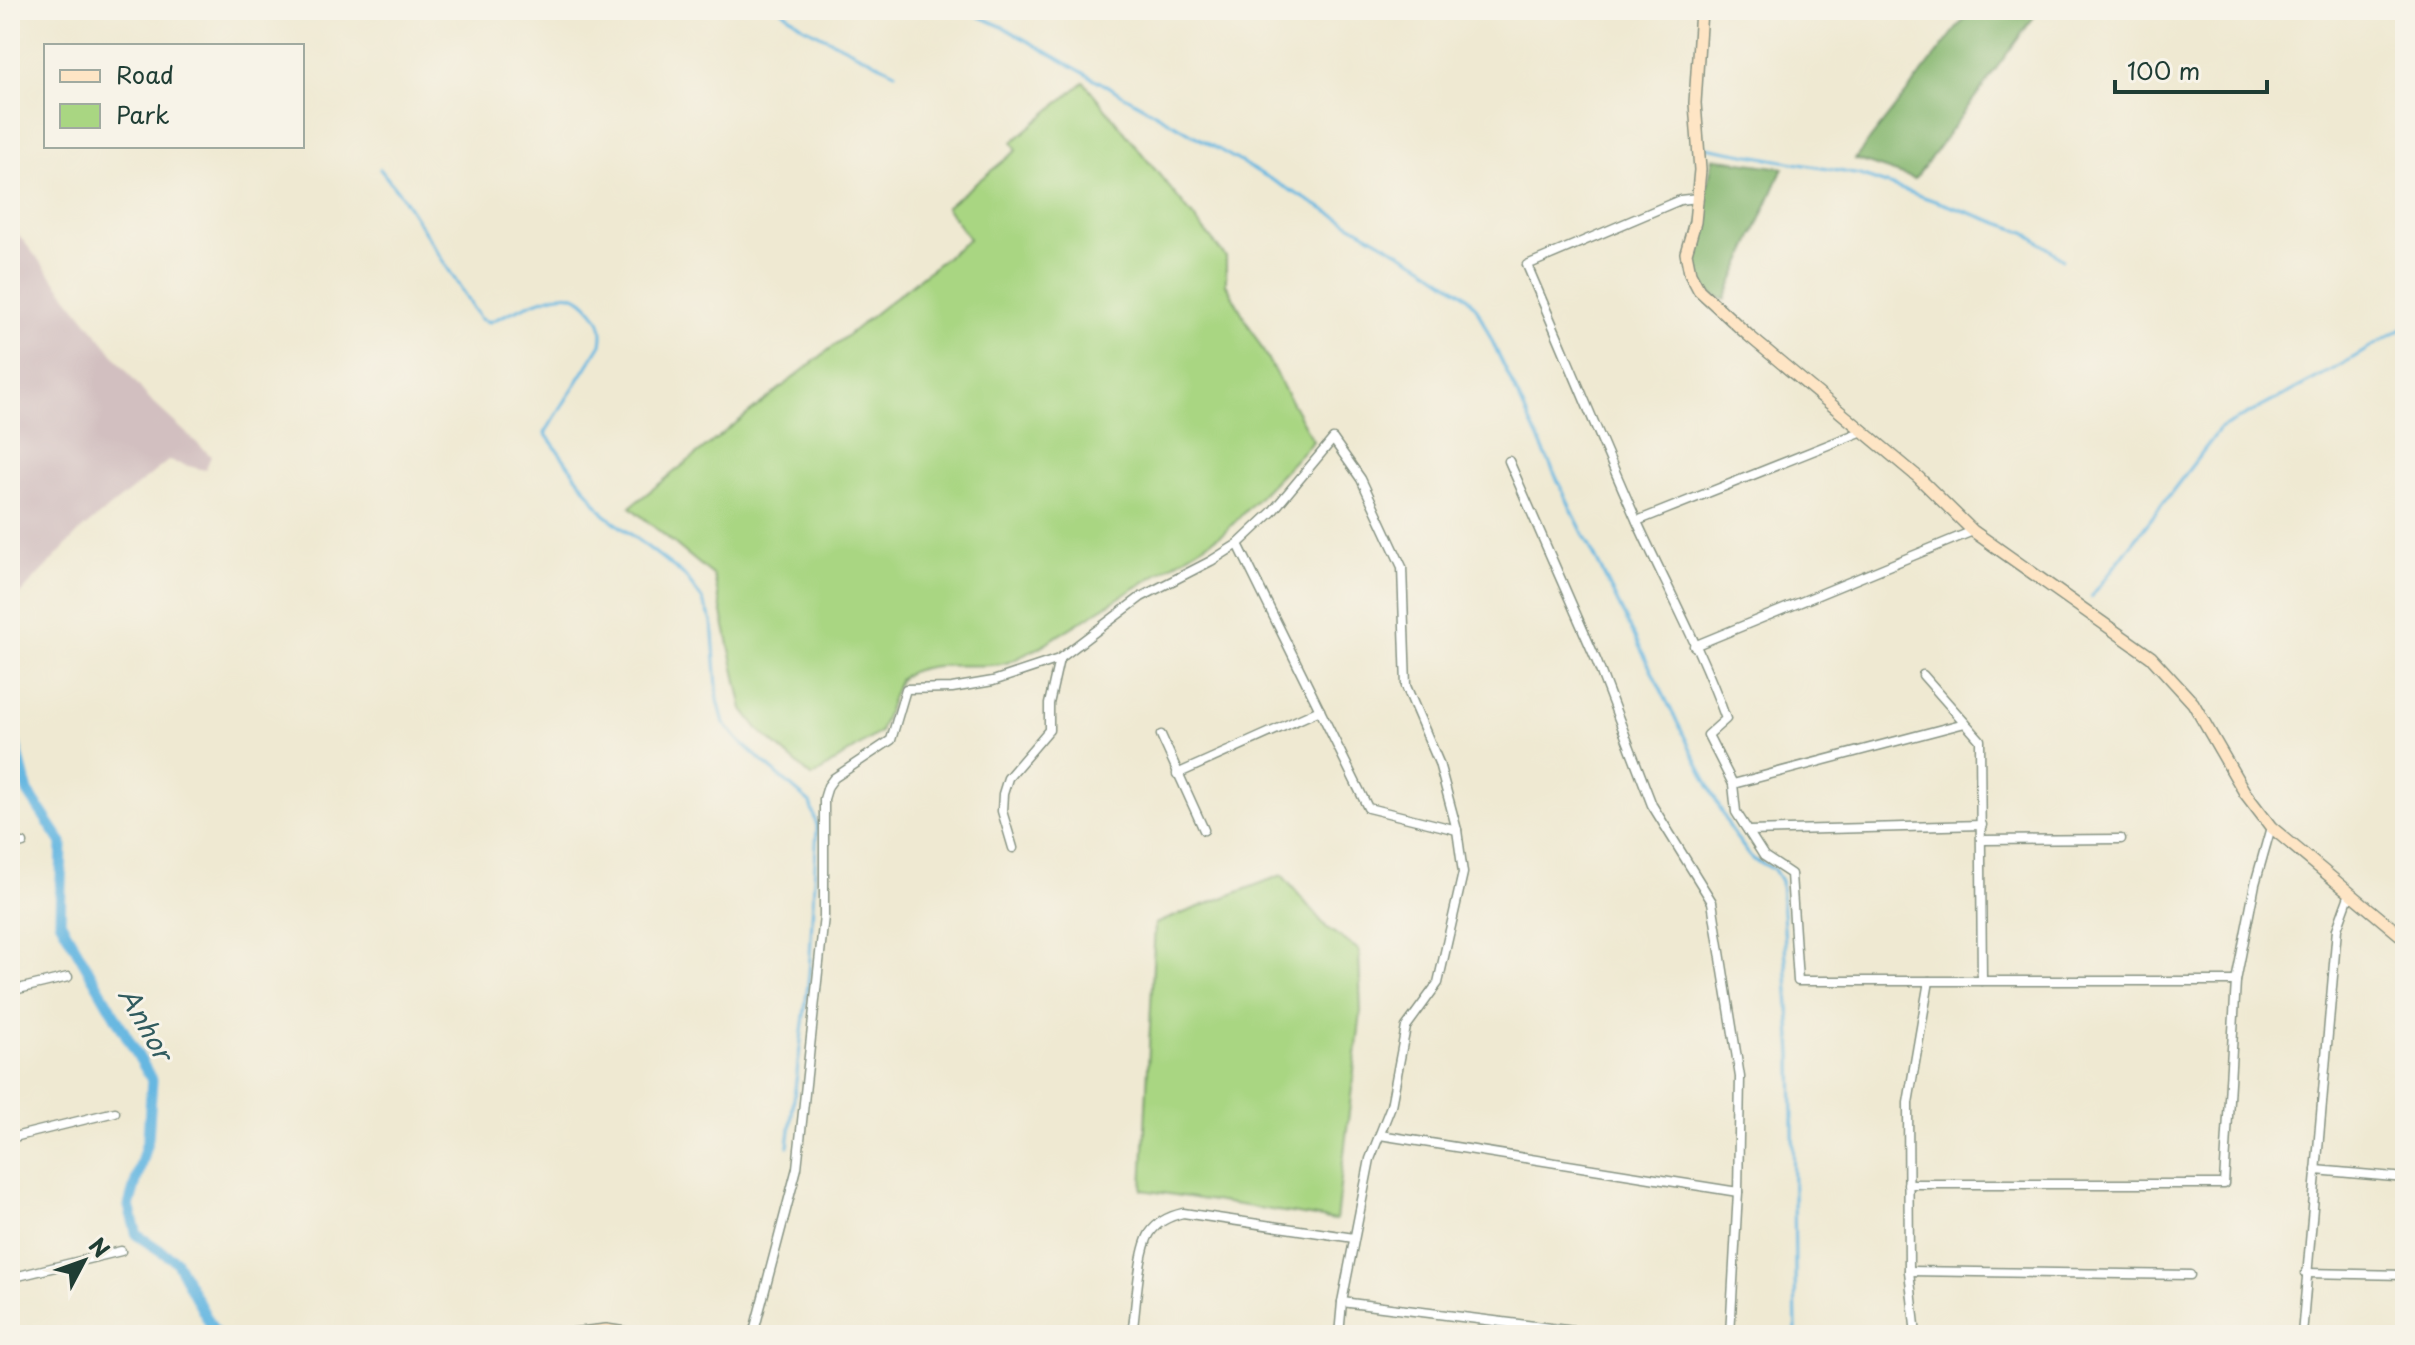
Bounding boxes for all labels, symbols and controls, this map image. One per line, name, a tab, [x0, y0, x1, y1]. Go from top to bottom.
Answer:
legend	[44, 44, 304, 148]
scale bar	[2115, 44, 2267, 94]
text: 100 m	[2127, 52, 2200, 88]
text: Road	[116, 56, 174, 92]
text: Park	[116, 96, 170, 132]
water label: Anhor	[110, 979, 185, 1071]
north arrow	[44, 1221, 124, 1301]
text: N	[82, 1229, 118, 1264]

